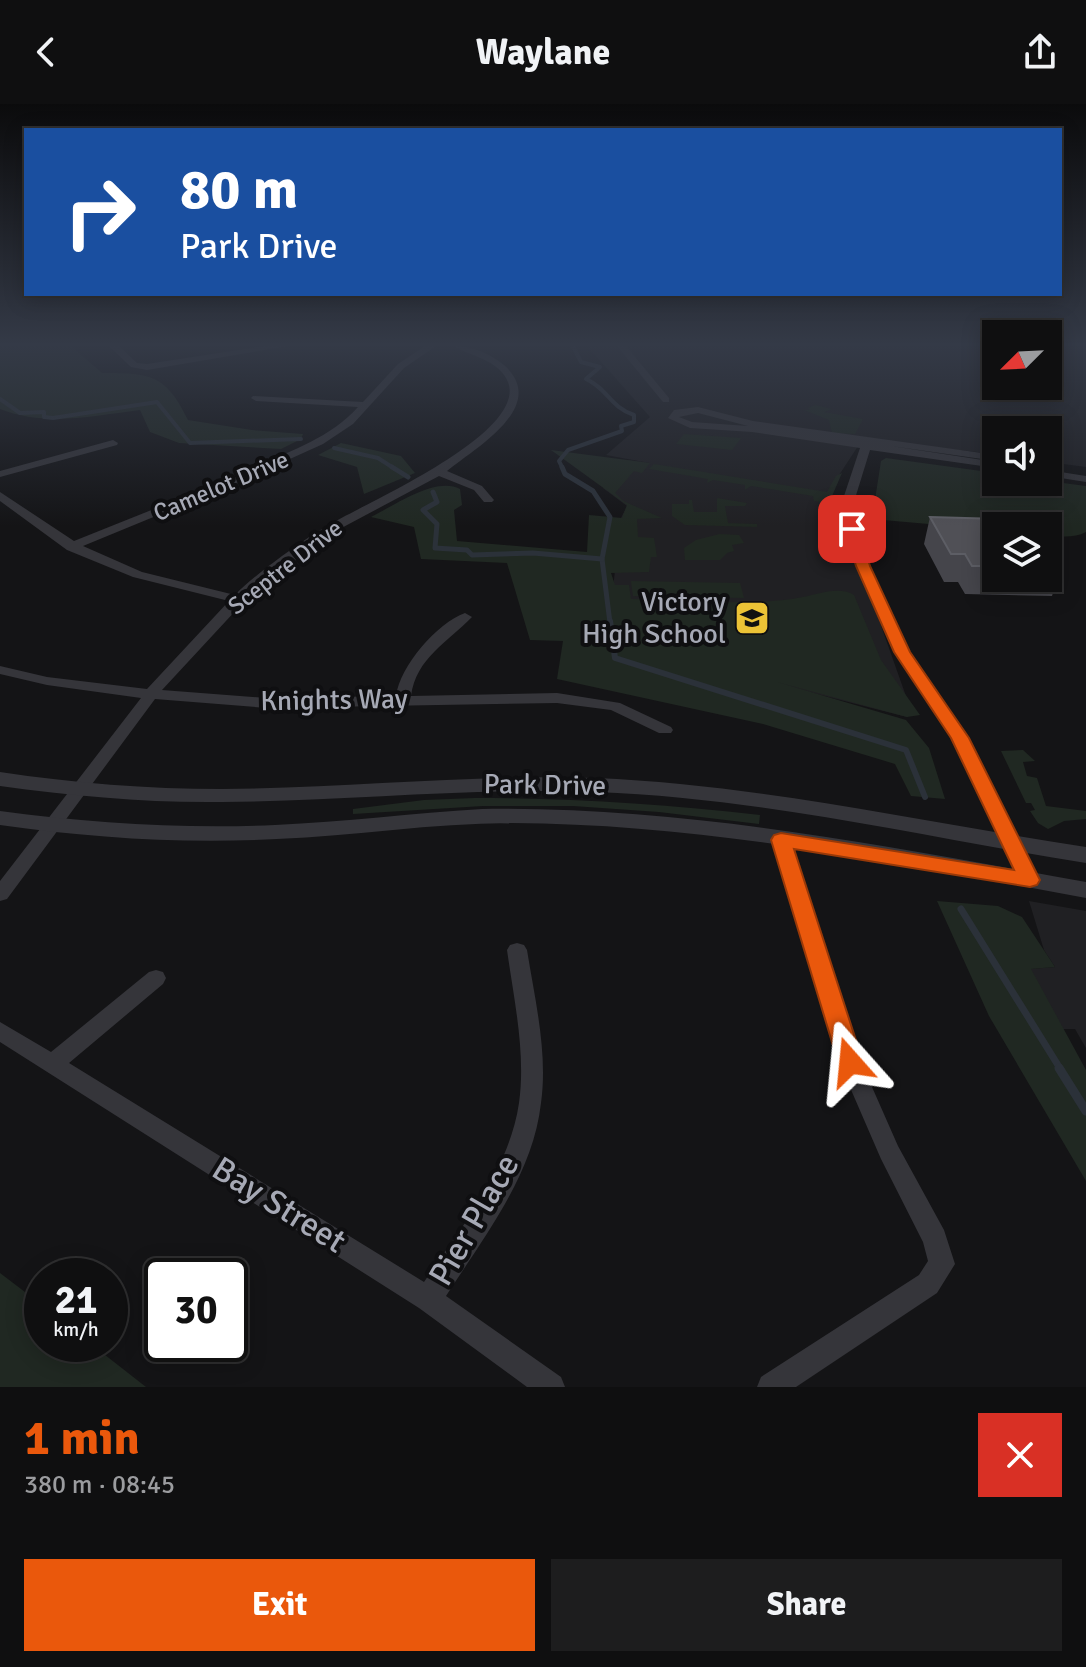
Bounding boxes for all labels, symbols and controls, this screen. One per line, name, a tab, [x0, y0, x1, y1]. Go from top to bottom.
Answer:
icon: back	[24, 30, 68, 74]
text: Waylane	[476, 30, 610, 75]
icon: share	[1018, 30, 1062, 74]
text: 80 m	[180, 155, 298, 224]
icon: right	[48, 160, 152, 264]
text: Park Drive	[180, 224, 338, 269]
north arrow	[982, 320, 1062, 400]
map controls	[982, 320, 1062, 592]
button: sound	[982, 416, 1062, 496]
street label: Camelot Drive	[149, 444, 293, 528]
pin	[818, 495, 886, 563]
icon: arrive	[830, 507, 874, 551]
button: layers	[982, 512, 1062, 592]
street label: Sceptre Drive	[222, 513, 348, 621]
place label: Victory High School	[582, 585, 726, 651]
school or university icon: Victory High School	[733, 599, 771, 637]
street label: Knights Way	[260, 682, 408, 718]
street label: Park Drive	[483, 767, 607, 803]
position arrow	[808, 1020, 892, 1104]
street label: Pier Place	[420, 1147, 528, 1293]
street label: Bay Street	[205, 1148, 354, 1262]
speed limit sign: 30	[144, 1258, 248, 1362]
text: 21	[54, 1275, 98, 1325]
text: km/h	[53, 1317, 99, 1342]
text: 1 min	[24, 1409, 140, 1468]
button: close	[978, 1413, 1062, 1497]
text: 380 m · 08:45	[24, 1469, 175, 1501]
button: Exit	[24, 1559, 535, 1651]
button: Share	[551, 1559, 1062, 1651]

